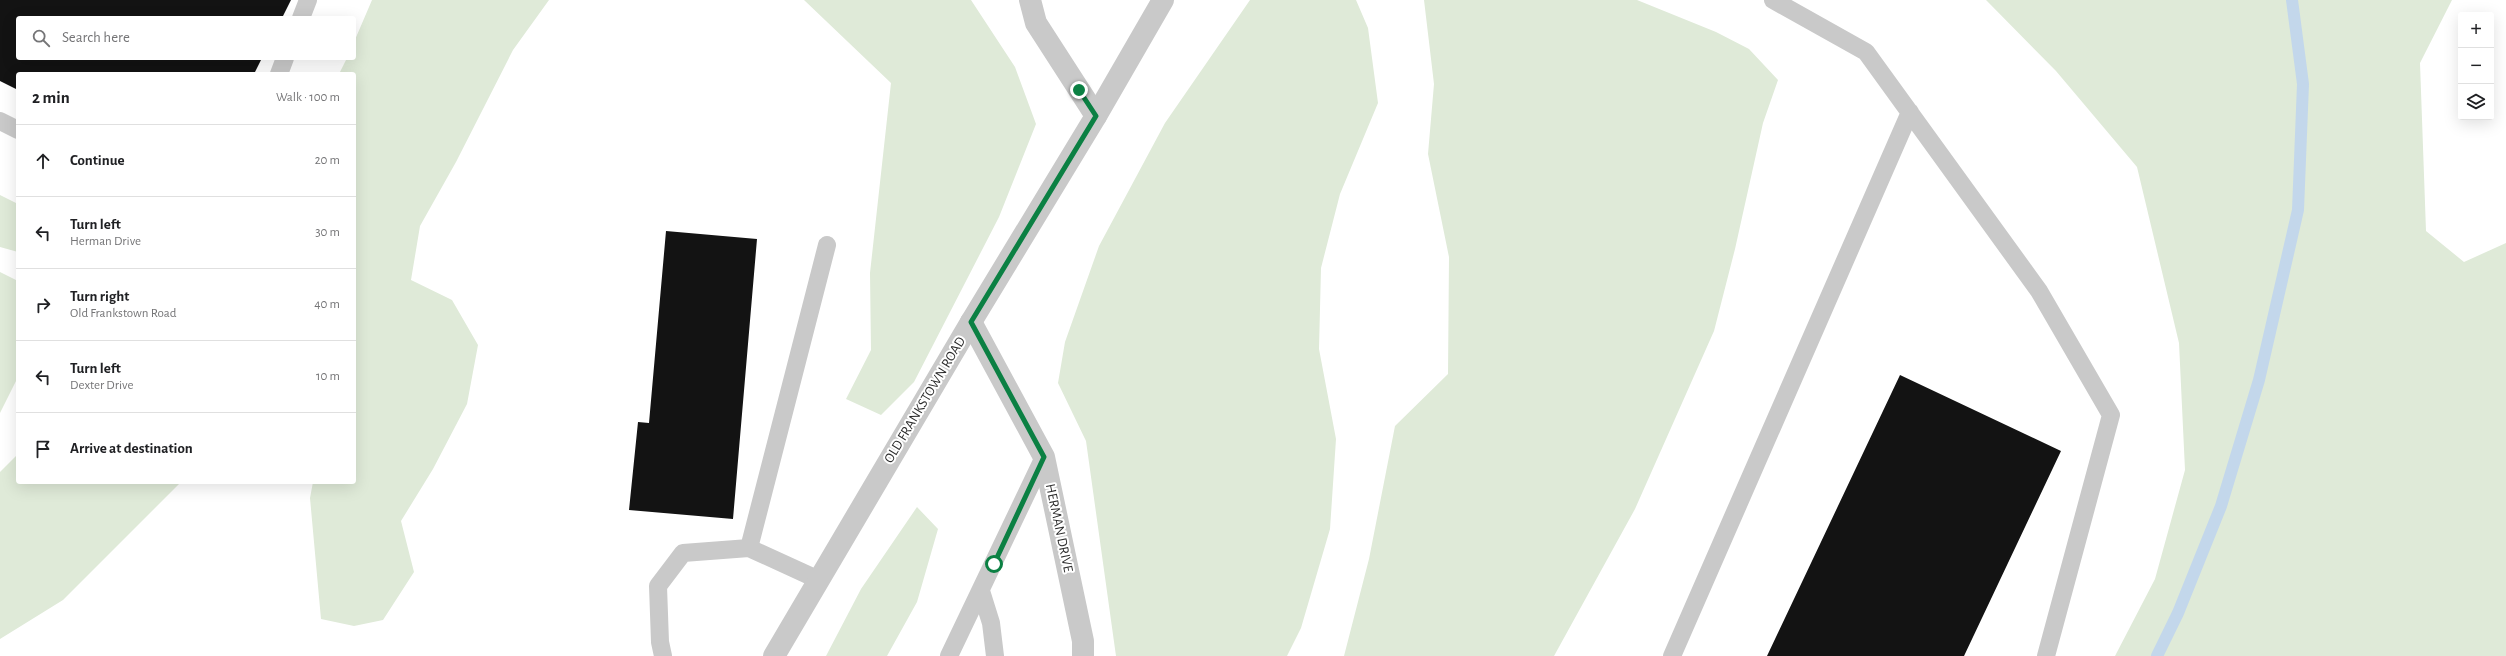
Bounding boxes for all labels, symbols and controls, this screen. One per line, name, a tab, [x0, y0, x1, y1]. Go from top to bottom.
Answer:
map controls	[2458, 12, 2494, 120]
button: +	[2458, 12, 2494, 48]
search box	[16, 16, 356, 60]
icon: search	[30, 27, 52, 49]
text: Search here	[62, 30, 130, 45]
button: −	[2458, 48, 2494, 84]
route end	[1070, 81, 1088, 99]
button: layers	[2458, 84, 2494, 120]
text: 2 min	[32, 89, 70, 106]
text: Walk · 100 m	[276, 91, 340, 104]
icon: ahead	[32, 150, 54, 172]
text: Continue	[70, 153, 125, 168]
text: 20 m	[315, 154, 340, 167]
text: Turn left	[70, 217, 121, 232]
icon: left	[32, 222, 54, 244]
text: 30 m	[315, 226, 340, 239]
text: Herman Drive	[70, 235, 141, 248]
text: Turn right	[70, 289, 129, 304]
icon: right	[32, 294, 54, 316]
text: 40 m	[314, 298, 340, 311]
text: Old Frankstown Road	[70, 307, 177, 320]
street label: OLD FRANKSTOWN ROAD	[882, 334, 968, 466]
text: Turn left	[70, 361, 121, 376]
icon: left	[32, 366, 54, 388]
text: 10 m	[316, 370, 340, 383]
text: Dexter Drive	[70, 379, 133, 392]
icon: arrive	[32, 438, 54, 460]
text: Arrive at destination	[70, 441, 193, 456]
street label: HERMAN DRIVE	[1043, 482, 1075, 574]
route start	[985, 555, 1003, 573]

